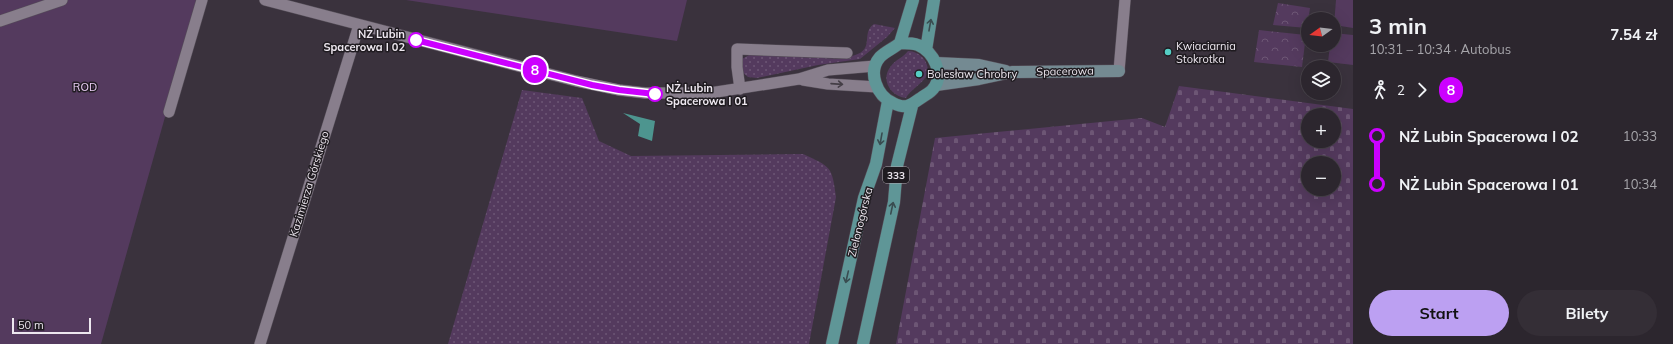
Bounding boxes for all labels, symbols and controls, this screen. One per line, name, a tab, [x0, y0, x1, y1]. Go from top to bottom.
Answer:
north arrow	[1301, 12, 1341, 52]
map controls	[1301, 12, 1341, 196]
text: 3 min	[1369, 12, 1427, 40]
one-way arrow	[926, 19, 934, 32]
text: 7.54 zł	[1610, 25, 1657, 44]
place label: NŻ Lubin Spacerowa I 02	[323, 26, 405, 54]
marker: NŻ Lubin Spacerowa I 02	[408, 32, 424, 48]
place label: Kwiaciarnia Stokrotka	[1176, 39, 1236, 66]
text: 10:31 – 10:34 · Autobus	[1369, 41, 1511, 57]
marker: Kwiaciarnia Stokrotka	[1163, 47, 1173, 57]
line badge: 8	[522, 57, 548, 83]
button: layers	[1301, 60, 1341, 100]
text: 8	[531, 61, 539, 79]
street label: Spacerowa	[1036, 63, 1094, 79]
place label: Bolesław Chrobry	[927, 67, 1018, 81]
marker: Bolesław Chrobry	[914, 69, 924, 79]
icon: walk	[1369, 79, 1391, 101]
icon: forward	[1411, 79, 1433, 101]
park label: ROD	[73, 80, 97, 94]
place label: NŻ Lubin Spacerowa I 01	[666, 80, 748, 108]
one-way arrow	[830, 81, 843, 88]
text: 8	[1447, 81, 1455, 99]
text: 2	[1397, 82, 1405, 98]
marker: NŻ Lubin Spacerowa I 01	[647, 86, 663, 102]
button: +	[1301, 108, 1341, 148]
text: NŻ Lubin Spacerowa I 02	[1399, 127, 1578, 146]
text: 10:33	[1623, 128, 1657, 144]
street label: Kazimierza Górskiego	[286, 129, 332, 239]
one-way arrow	[877, 132, 885, 145]
button: −	[1301, 156, 1341, 196]
road number: 333	[883, 167, 909, 183]
text: NŻ Lubin Spacerowa I 01	[1399, 175, 1578, 194]
text: 10:34	[1623, 176, 1657, 192]
street label: Zielonogórska	[845, 186, 875, 258]
one-way arrow	[889, 202, 897, 215]
one-way arrow	[842, 270, 850, 283]
button: Start	[1369, 290, 1509, 336]
button: Bilety	[1517, 290, 1657, 336]
scale bar	[12, 316, 91, 335]
text: 50 m	[18, 318, 44, 332]

